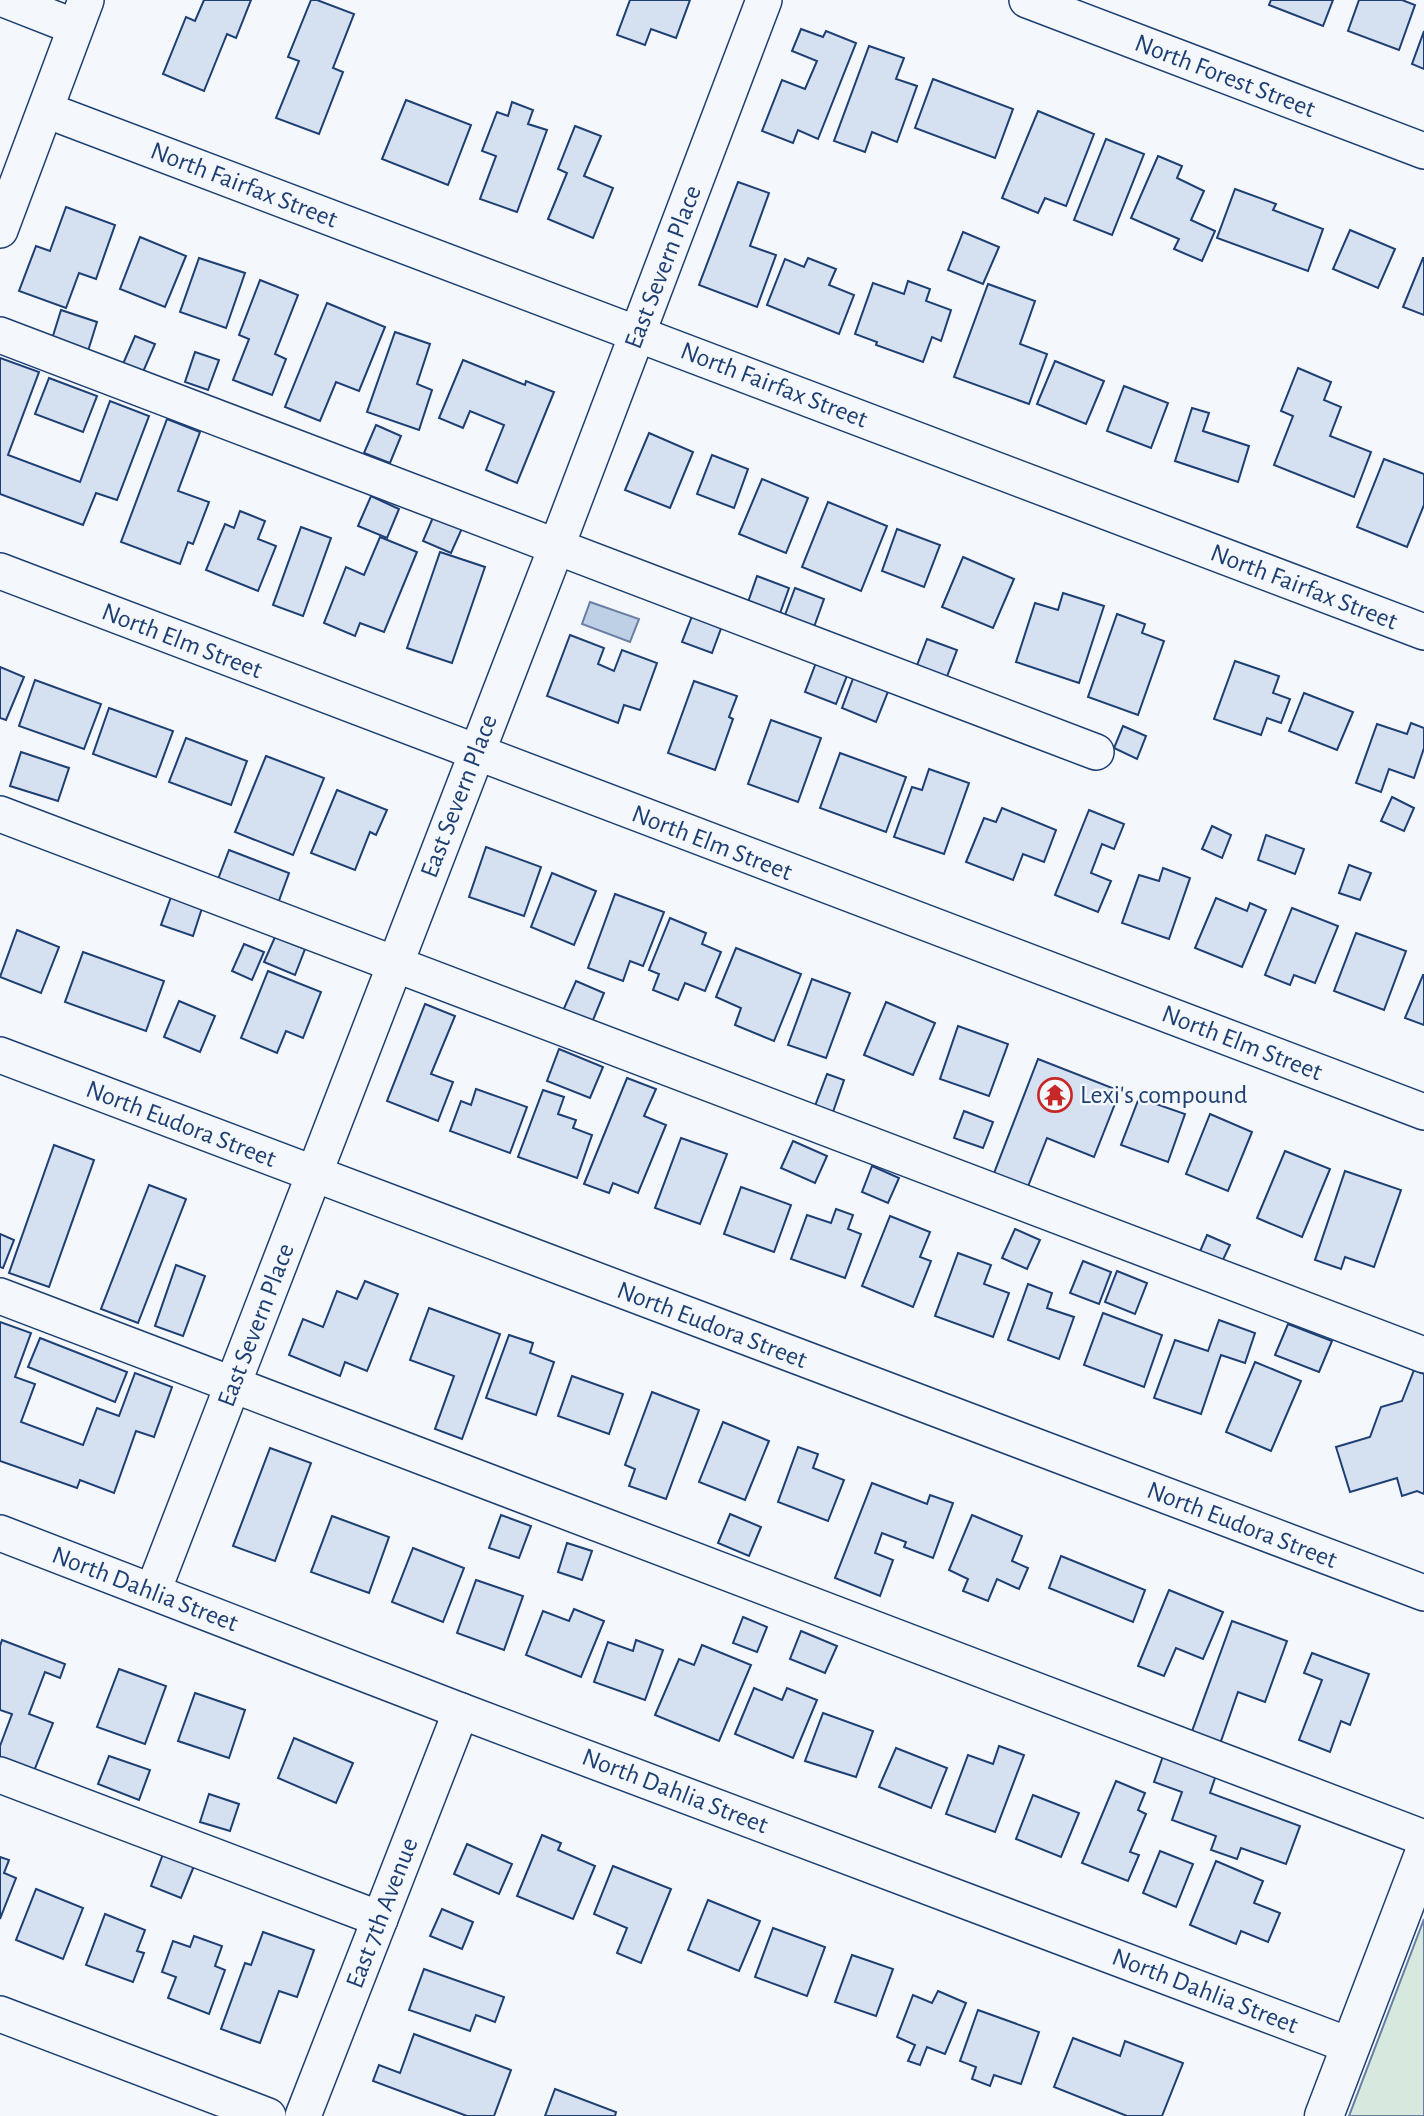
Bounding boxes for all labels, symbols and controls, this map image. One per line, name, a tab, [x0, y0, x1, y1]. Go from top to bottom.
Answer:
street label: North Forest Street	[1131, 30, 1319, 122]
street label: North Fairfax Street	[147, 137, 341, 233]
street label: East Severn Place	[620, 182, 706, 352]
street label: North Fairfax Street	[677, 337, 871, 433]
street label: North Fairfax Street	[1207, 539, 1401, 635]
street label: North Elm Street	[98, 598, 266, 684]
street label: East Severn Place	[416, 711, 502, 881]
street label: North Elm Street	[628, 800, 796, 886]
street label: North Elm Street	[1158, 1000, 1326, 1086]
street label: North Eudora Street	[82, 1076, 280, 1172]
temple icon: Lexi's compound	[1036, 1076, 1074, 1114]
place label: Lexi's compound	[1080, 1082, 1247, 1108]
street label: East Severn Place	[213, 1240, 299, 1410]
street label: North Eudora Street	[613, 1277, 811, 1373]
street label: North Eudora Street	[1143, 1477, 1341, 1573]
street label: North Dahlia Street	[48, 1542, 242, 1636]
street label: North Dahlia Street	[578, 1744, 772, 1838]
street label: East 7th Avenue	[341, 1834, 423, 1992]
street label: North Dahlia Street	[1108, 1944, 1302, 2038]

